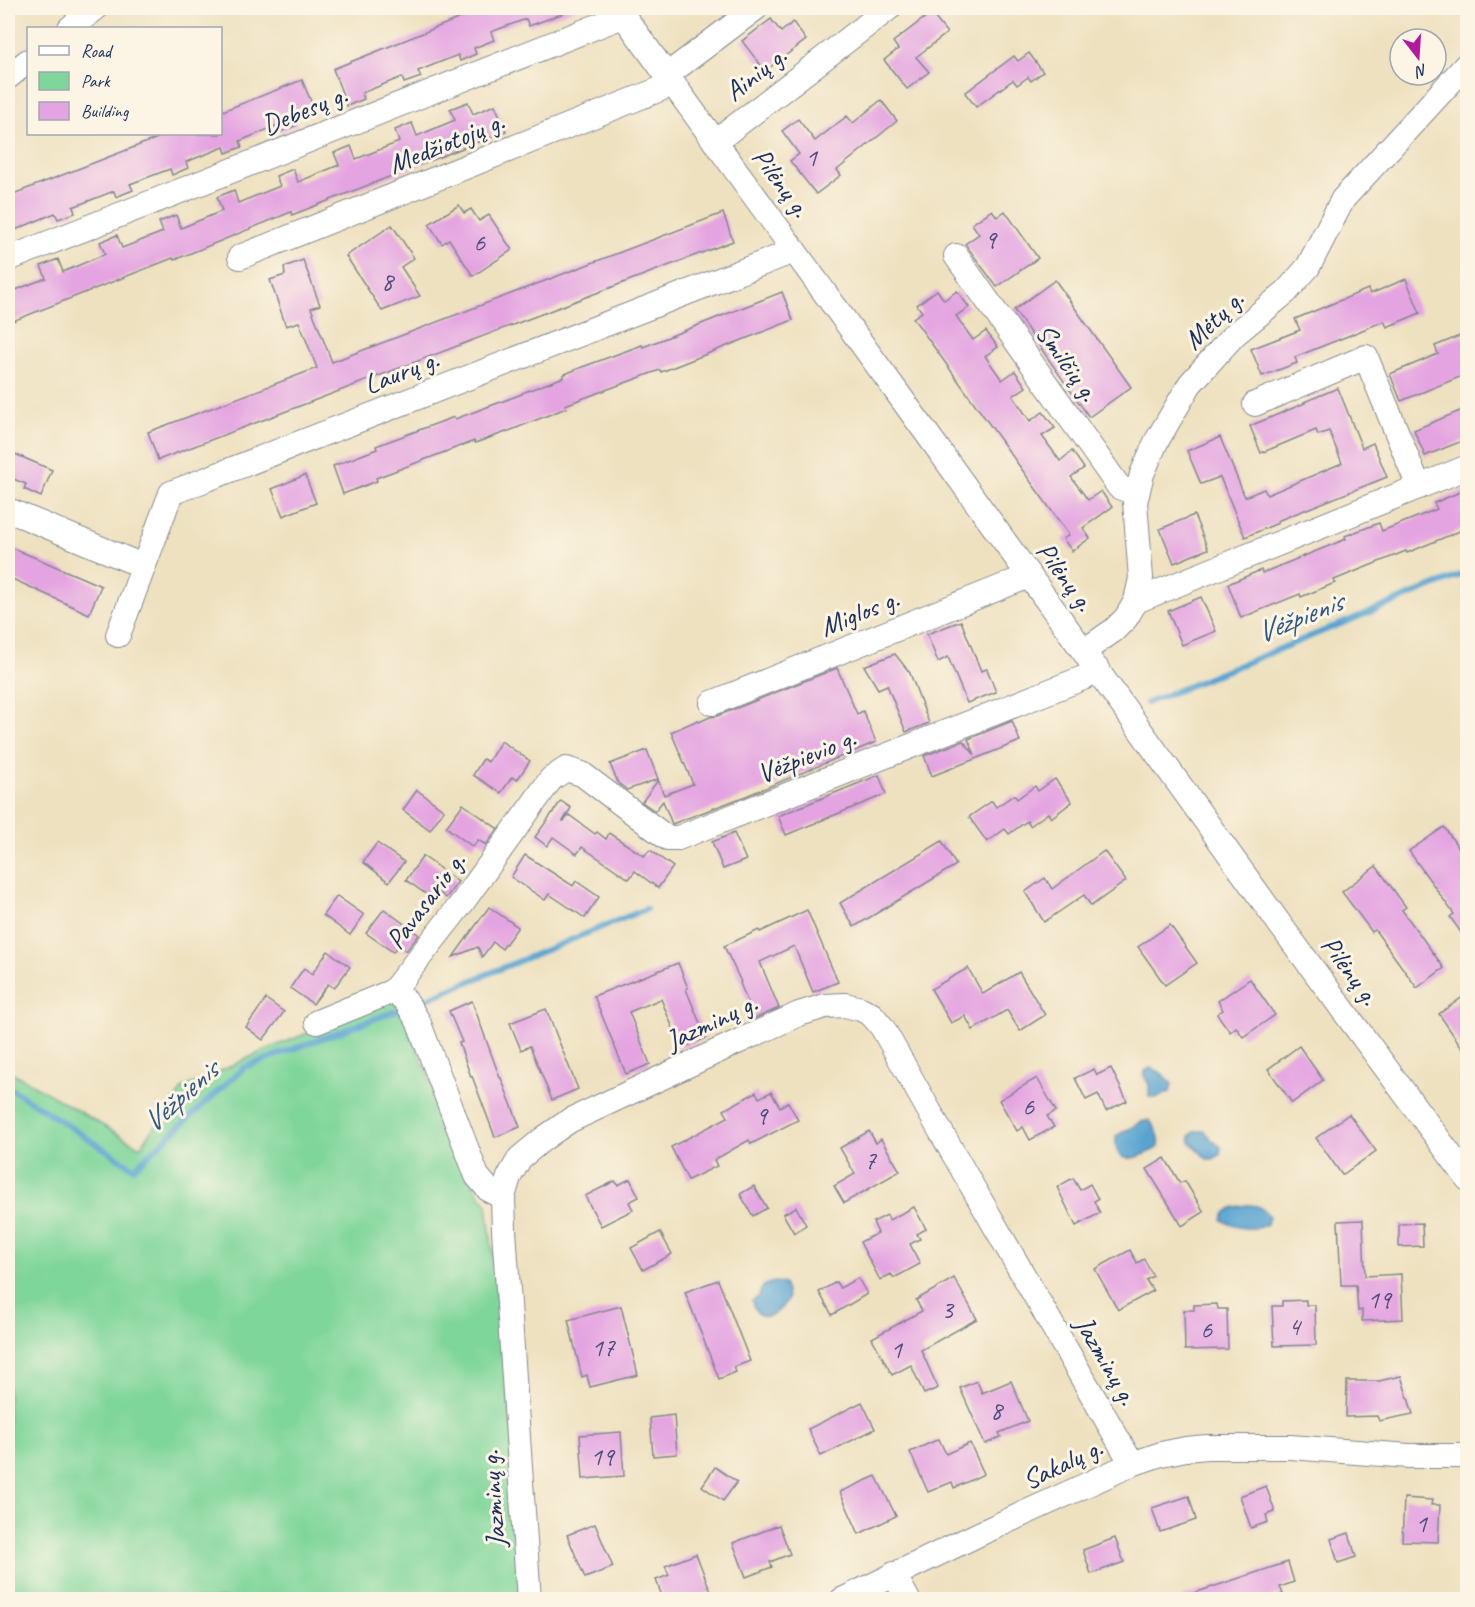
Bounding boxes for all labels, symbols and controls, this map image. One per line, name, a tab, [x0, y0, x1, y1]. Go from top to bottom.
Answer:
legend	[27, 27, 222, 135]
north arrow	[1388, 27, 1448, 87]
street label: Ainių g.	[717, 38, 794, 109]
text: Road	[81, 40, 114, 62]
text: N	[1411, 59, 1430, 82]
text: Park	[81, 70, 111, 92]
street label: Debesų g.	[256, 76, 352, 142]
text: Building	[81, 100, 130, 122]
street label: Medžiotojų g.	[383, 103, 510, 181]
street label: Pilėnų g.	[745, 141, 819, 224]
house number: 1	[805, 141, 818, 174]
house number: 9	[984, 223, 998, 256]
house number: 6	[473, 226, 486, 259]
house number: 8	[381, 265, 395, 298]
street label: Mėtų g.	[1176, 282, 1251, 357]
street label: Smilčių g.	[1028, 317, 1107, 408]
street label: Laurų g.	[359, 341, 444, 402]
street label: Pilėnų g.	[1029, 535, 1103, 618]
street label: Miglos g.	[815, 581, 904, 644]
water label: Vėžpienis	[1250, 581, 1352, 651]
street label: Vėžpievio g.	[752, 720, 861, 791]
street label: Pavasario g.	[378, 844, 474, 956]
street label: Pilėnų g.	[1314, 929, 1388, 1012]
street label: Jazminų g.	[658, 985, 763, 1059]
water label: Vėžpienis	[134, 1049, 230, 1140]
house number: 6	[1022, 1090, 1035, 1123]
house number: 9	[755, 1099, 769, 1132]
house number: 7	[864, 1144, 877, 1177]
house number: 19	[1367, 1283, 1393, 1316]
house number: 3	[941, 1293, 955, 1326]
street label: Jazminų g.	[1066, 1308, 1146, 1411]
house number: 4	[1288, 1310, 1302, 1343]
house number: 6	[1200, 1313, 1213, 1346]
house number: 17	[591, 1331, 616, 1364]
house number: 1	[890, 1333, 903, 1366]
house number: 8	[990, 1394, 1004, 1427]
street label: Sakalų g.	[1017, 1430, 1108, 1497]
house number: 19	[590, 1440, 616, 1473]
street label: Jazminų g.	[472, 1449, 513, 1551]
house number: 1	[1415, 1507, 1428, 1540]

